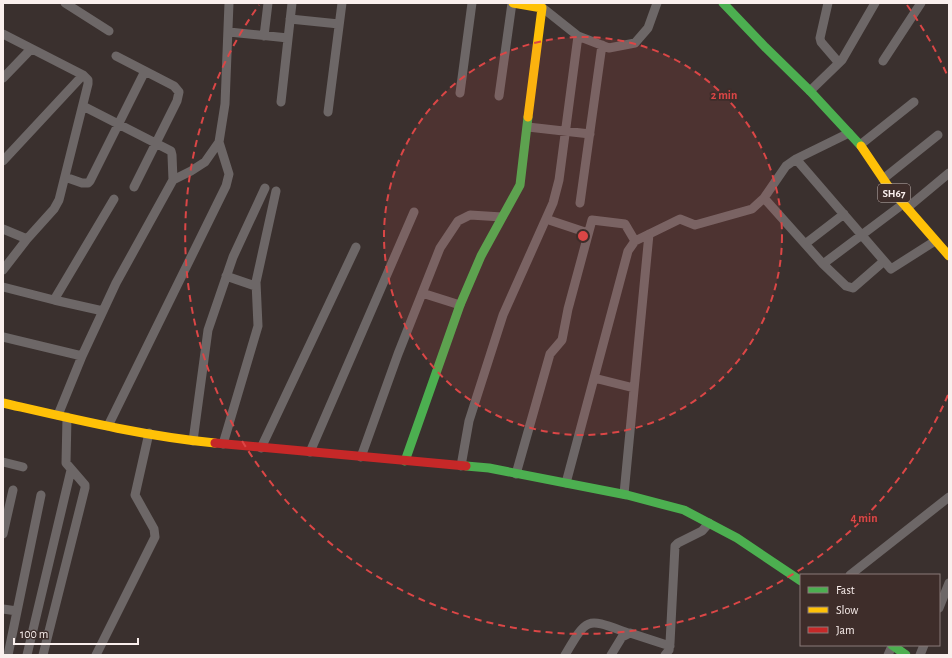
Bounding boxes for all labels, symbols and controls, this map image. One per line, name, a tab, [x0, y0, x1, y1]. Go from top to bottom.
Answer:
text: 2 min	[711, 89, 737, 101]
road number: SH67	[878, 184, 910, 202]
centre of rings	[576, 229, 590, 243]
text: 4 min	[850, 512, 878, 524]
legend	[800, 574, 940, 646]
text: Fast	[836, 584, 855, 596]
text: Slow	[836, 604, 858, 616]
scale bar	[14, 620, 138, 646]
text: Jam	[836, 624, 855, 636]
text: 100 m	[20, 628, 48, 640]

